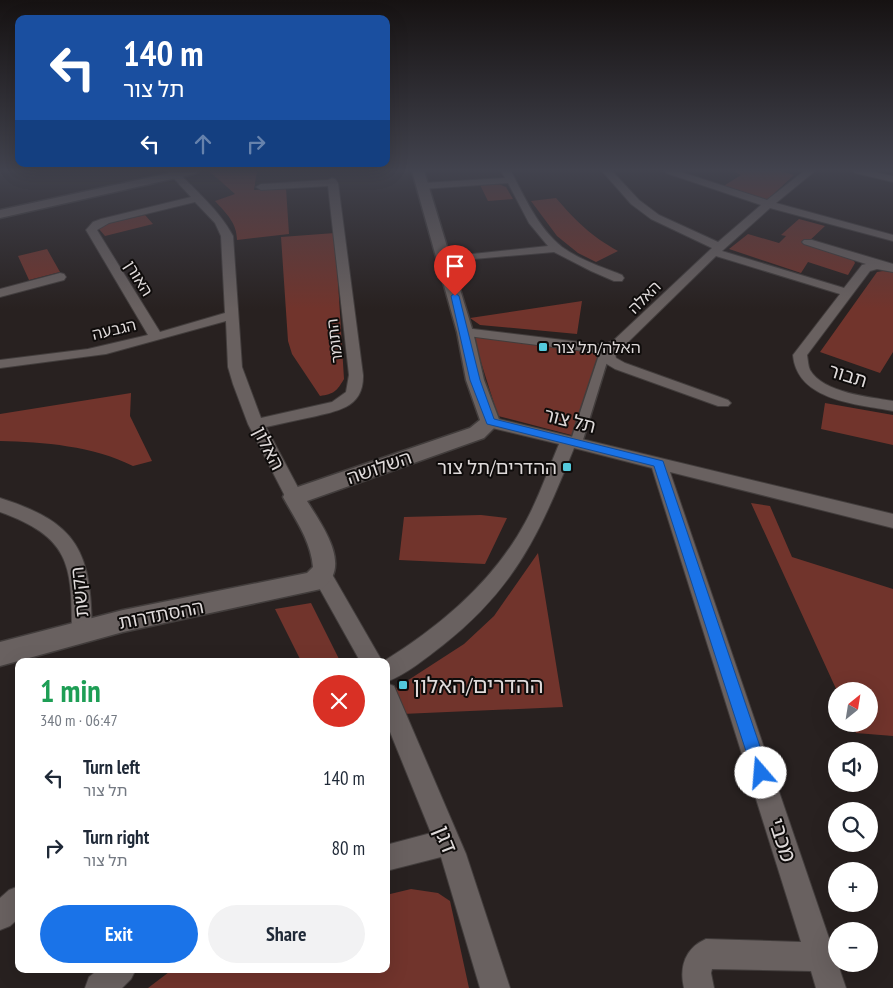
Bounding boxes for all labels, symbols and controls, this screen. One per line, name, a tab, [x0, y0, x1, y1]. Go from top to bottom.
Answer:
text: 140 m	[123, 30, 204, 76]
icon: left	[40, 35, 105, 100]
text: תל צור	[123, 75, 184, 103]
icon: left	[136, 130, 164, 158]
icon: ahead	[189, 130, 217, 158]
icon: right	[242, 130, 270, 158]
pin	[434, 245, 476, 296]
icon: arrive	[441, 252, 469, 280]
street label: האורן	[120, 256, 158, 300]
street label: האלה	[623, 276, 665, 318]
street label: הגבעה	[90, 314, 138, 344]
street label: התומר	[321, 318, 347, 364]
place label: האלה/תל צור	[553, 337, 641, 357]
marker: האלה/תל צור	[537, 341, 549, 353]
street label: תבור	[826, 358, 870, 392]
street label: תל צור	[541, 402, 599, 438]
street label: האלון	[248, 422, 290, 474]
street label: השלושה	[343, 445, 415, 489]
place label: ההדרים/תל צור	[437, 455, 557, 479]
marker: ההדרים/תל צור	[561, 461, 573, 473]
street label: הקשת	[64, 566, 94, 618]
street label: ההסתדרות	[116, 594, 206, 634]
text: 1 min	[40, 671, 101, 710]
place label: ההדרים/האלון	[413, 671, 544, 699]
button: close	[313, 675, 365, 727]
marker: ההדרים/האלון	[397, 679, 409, 691]
north arrow	[828, 682, 878, 732]
map controls	[828, 682, 878, 972]
text: 340 m · 06:47	[40, 710, 118, 730]
button: sound	[828, 742, 878, 792]
position arrow	[734, 746, 786, 798]
text: Turn left	[83, 755, 140, 779]
icon: left	[40, 764, 68, 792]
text: 140 m	[323, 766, 365, 790]
text: תל צור	[83, 780, 128, 800]
button: search	[828, 802, 878, 852]
street label: מכבי	[763, 815, 803, 865]
street label: דגן	[428, 821, 464, 857]
text: Turn right	[83, 825, 149, 849]
icon: right	[40, 834, 68, 862]
text: 80 m	[332, 836, 365, 860]
text: תל צור	[83, 850, 128, 870]
button: +	[828, 862, 878, 912]
button: Exit	[40, 905, 198, 963]
button: Share	[208, 905, 365, 963]
button: −	[828, 922, 878, 972]

